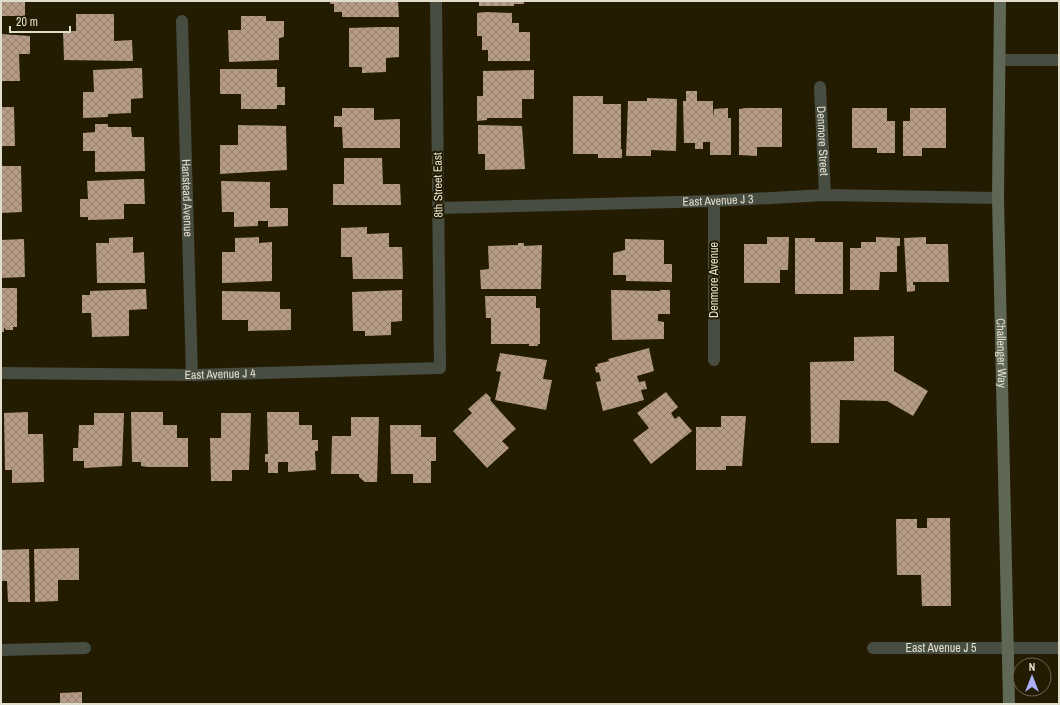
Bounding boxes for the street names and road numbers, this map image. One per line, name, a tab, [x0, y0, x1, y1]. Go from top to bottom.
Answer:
street label: Denmore Street	[813, 106, 832, 176]
street label: 8th Street East	[429, 152, 447, 218]
street label: Hanstead Avenue	[178, 159, 196, 237]
street label: East Avenue J 3	[682, 191, 754, 210]
street label: Denmore Avenue	[706, 242, 722, 318]
street label: Challenger Way	[993, 318, 1010, 388]
street label: East Avenue J 4	[184, 365, 256, 383]
street label: East Avenue J 5	[905, 640, 977, 656]

